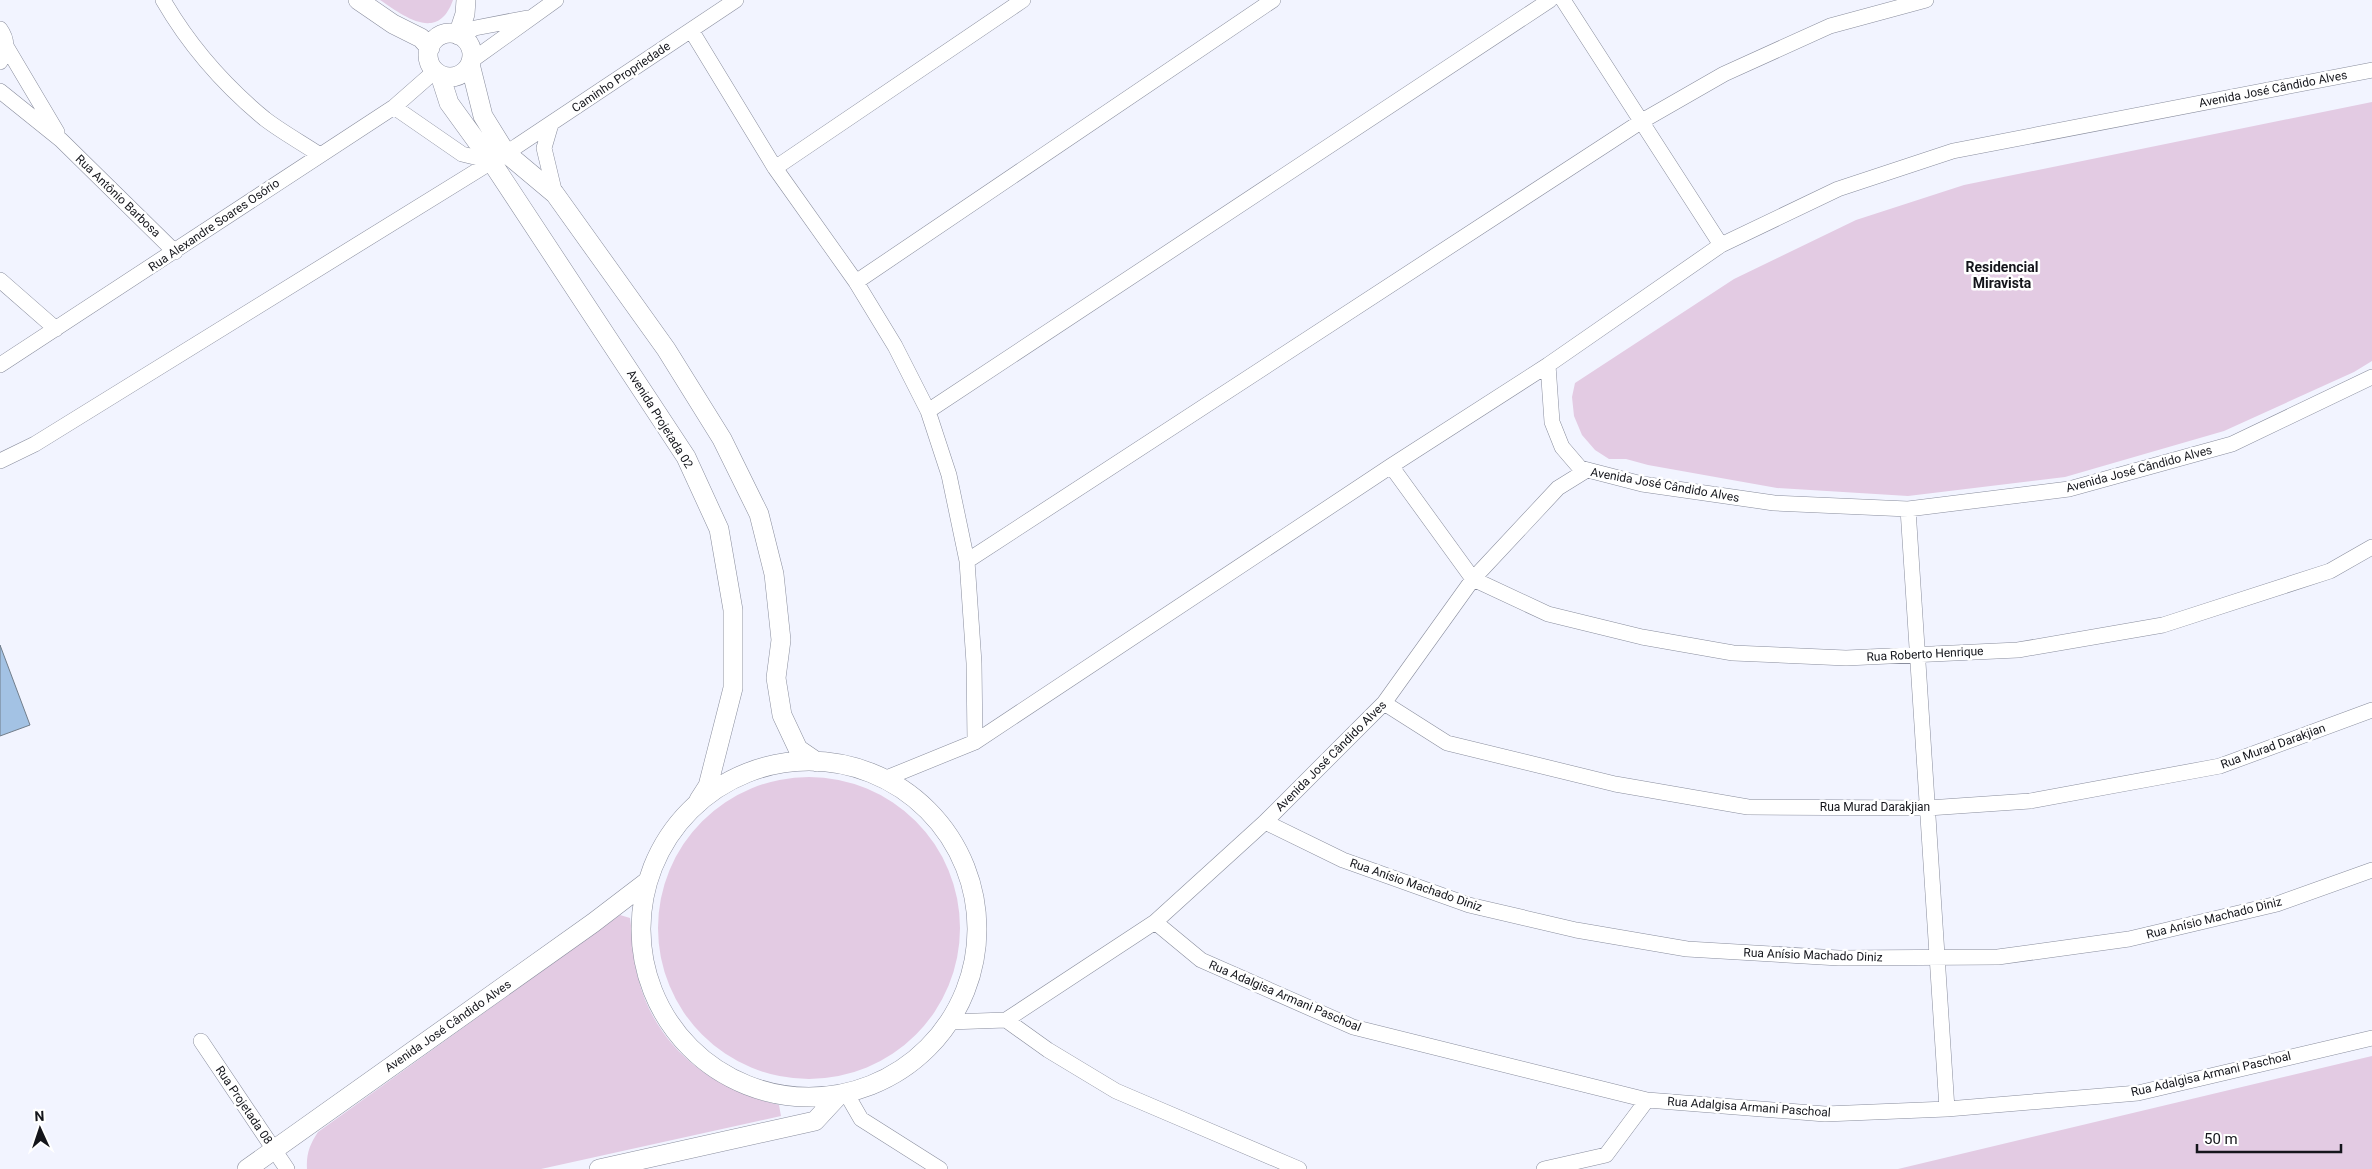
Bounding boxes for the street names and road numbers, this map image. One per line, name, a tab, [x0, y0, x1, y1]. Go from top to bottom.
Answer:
street label: Caminho Propriedade	[569, 39, 673, 115]
street label: Avenida José Cândido Alves	[2198, 68, 2348, 110]
street label: Rua Antônio Barbosa	[73, 152, 163, 240]
street label: Rua Alexandre Soares Osório	[146, 176, 282, 274]
street label: Avenida Projetada 02	[624, 367, 696, 471]
street label: Avenida José Cândido Alves	[2064, 443, 2214, 495]
street label: Avenida José Cândido Alves	[1590, 465, 1740, 505]
street label: Rua Roberto Henrique	[1866, 644, 1984, 664]
street label: Avenida José Cândido Alves	[1273, 698, 1389, 814]
street label: Rua Murad Darakjian	[2219, 721, 2327, 771]
street label: Rua Murad Darakjian	[1820, 800, 1930, 814]
street label: Rua Anísio Machado Diniz	[1348, 856, 1484, 914]
street label: Rua Anísio Machado Diniz	[2145, 894, 2283, 942]
street label: Rua Anísio Machado Diniz	[1743, 946, 1883, 964]
street label: Rua Adalgisa Armani Paschoal	[1207, 958, 1363, 1034]
street label: Avenida José Cândido Alves	[382, 977, 514, 1075]
street label: Rua Adalgisa Armani Paschoal	[2130, 1049, 2292, 1099]
street label: Rua Projetada 08	[213, 1063, 275, 1147]
street label: Rua Adalgisa Armani Paschoal	[1667, 1094, 1831, 1120]

